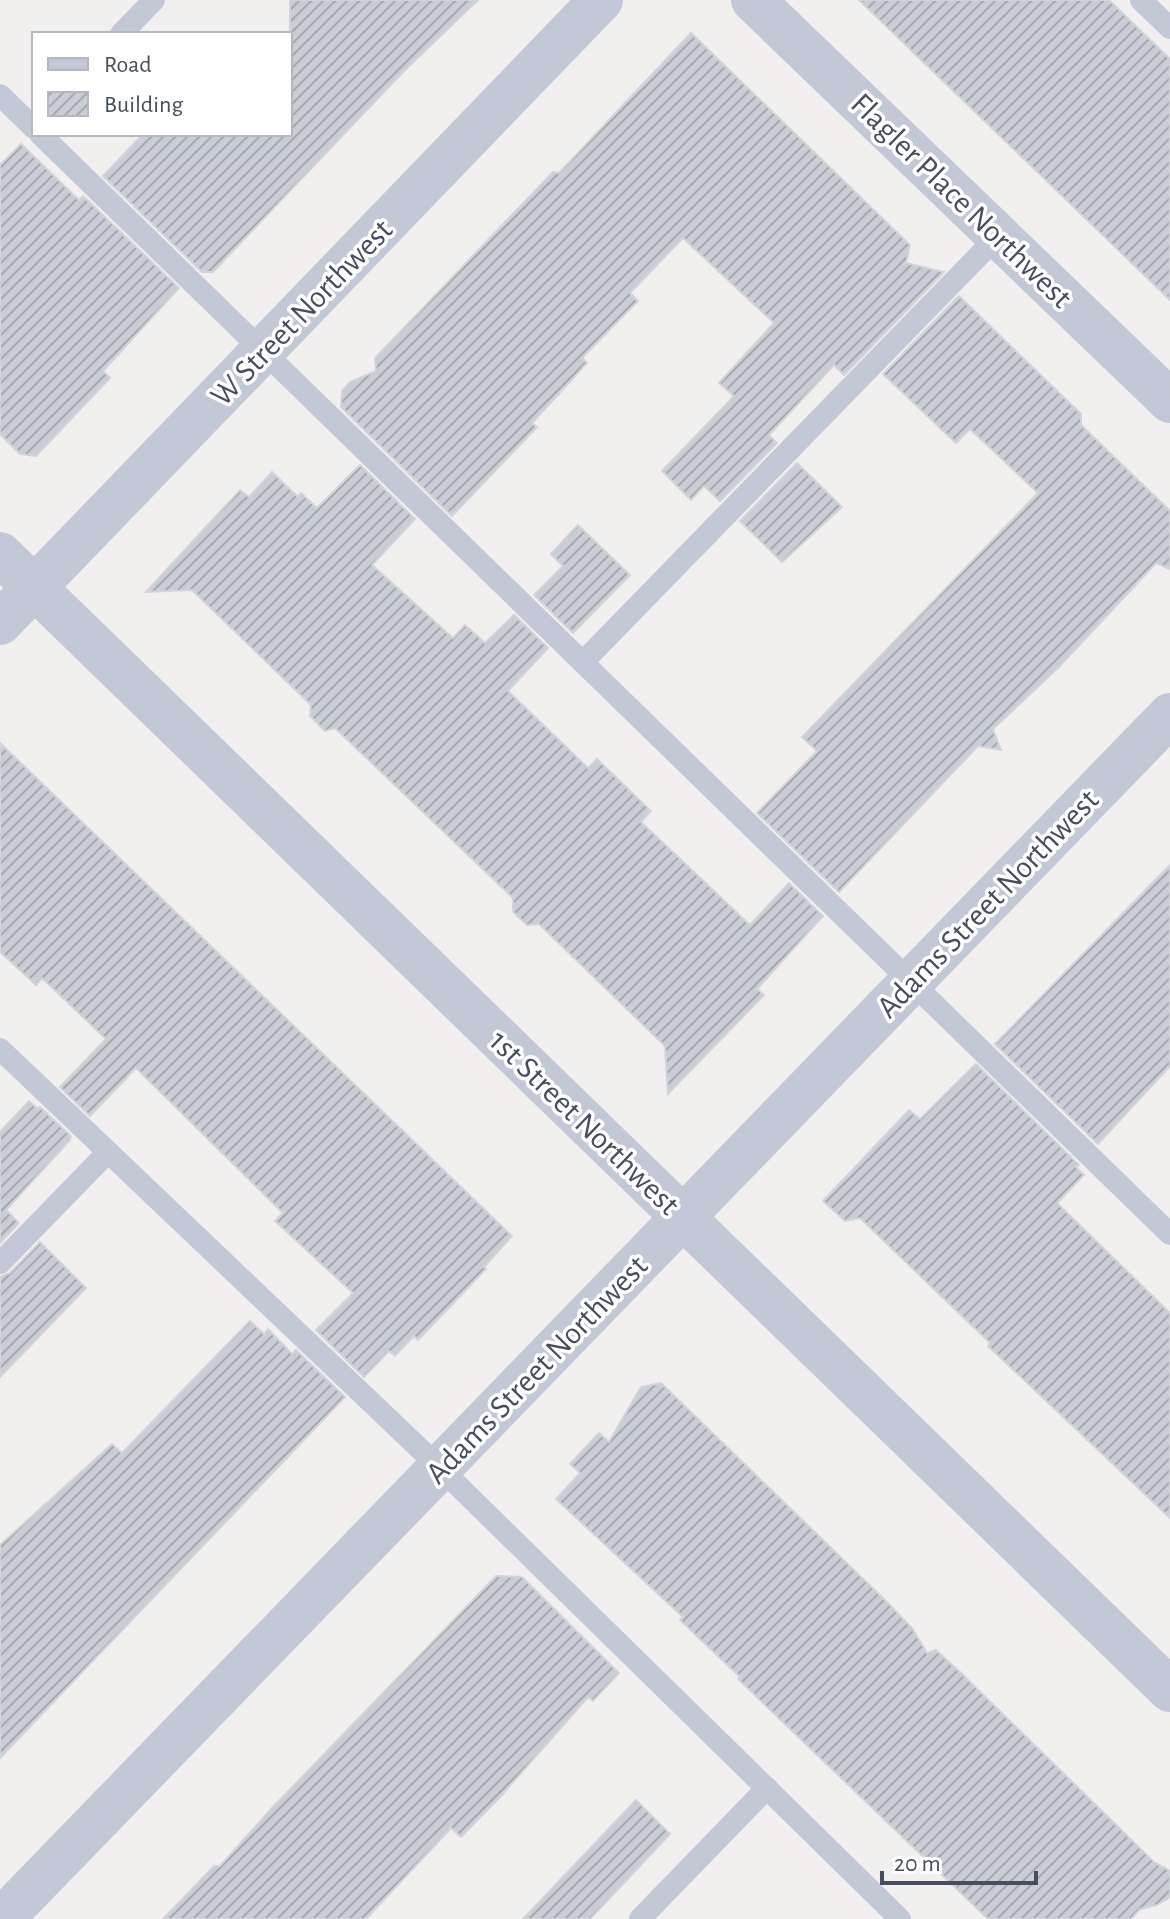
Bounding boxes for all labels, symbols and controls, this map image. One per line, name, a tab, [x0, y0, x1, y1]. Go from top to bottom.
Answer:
legend	[32, 32, 292, 136]
text: Road	[104, 53, 152, 77]
street label: Flagler Place Northwest	[845, 87, 1078, 314]
text: Building	[104, 93, 183, 117]
street label: W Street Northwest	[205, 213, 399, 412]
street label: Adams Street Northwest	[871, 783, 1105, 1024]
street label: 1st Street Northwest	[483, 1024, 685, 1221]
street label: Adams Street Northwest	[420, 1249, 654, 1490]
scale bar	[882, 1835, 1036, 1885]
text: 20 m	[894, 1852, 941, 1876]

